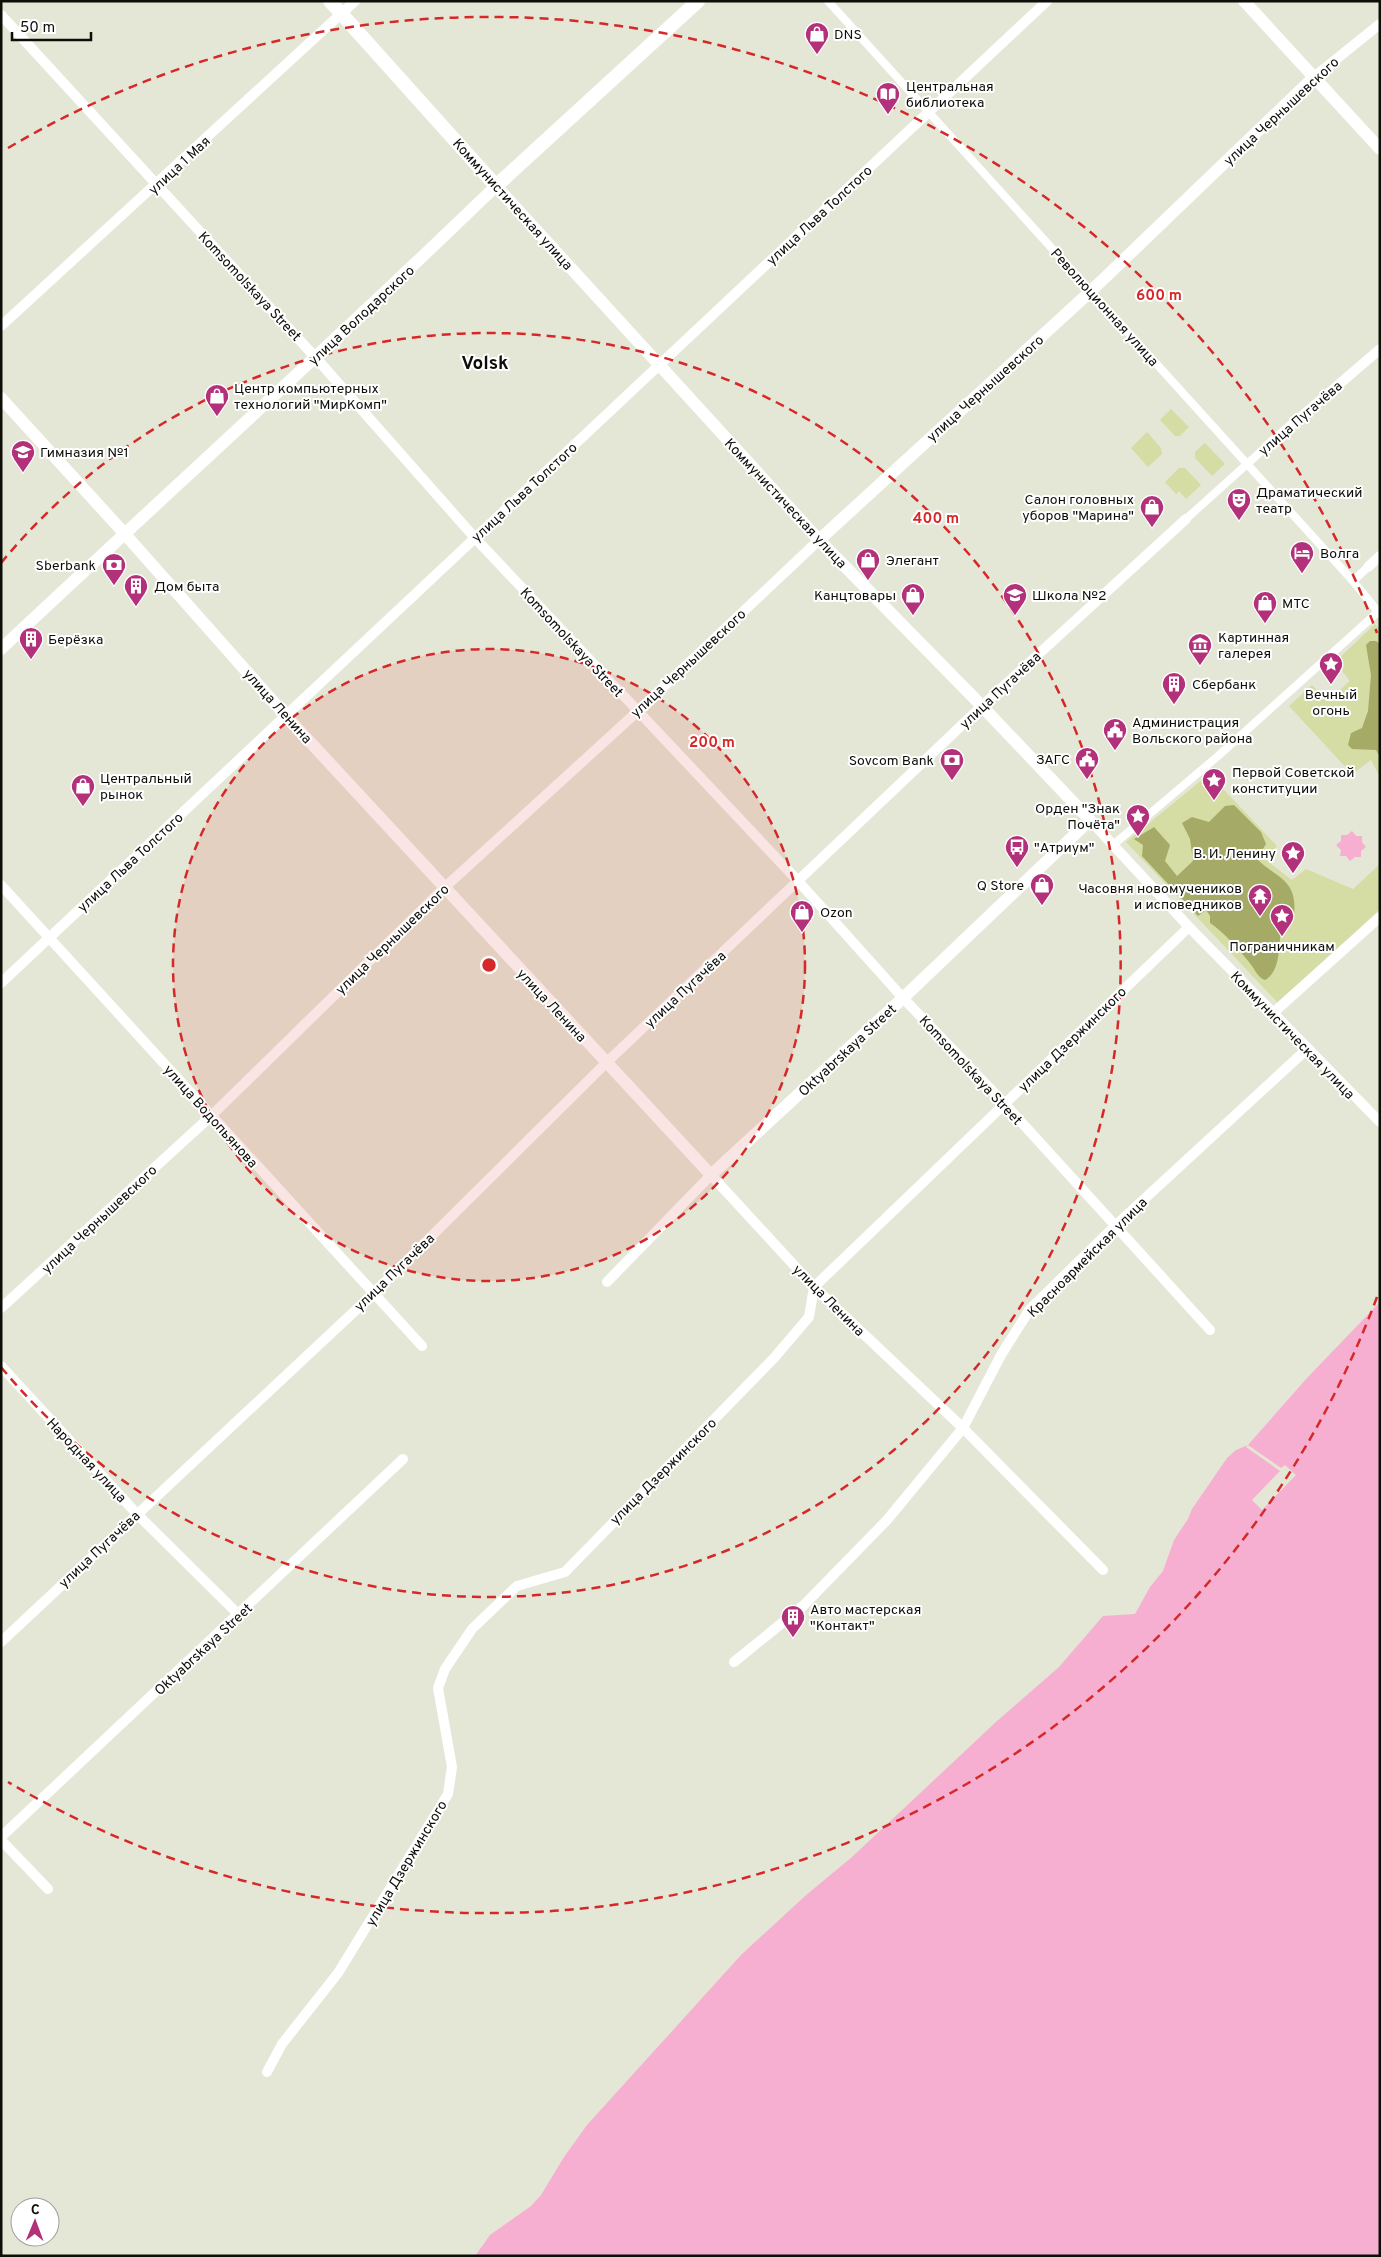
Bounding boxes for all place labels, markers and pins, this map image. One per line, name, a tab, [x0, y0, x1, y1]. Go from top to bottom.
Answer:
shop icon: DNS	[804, 21, 830, 55]
place label: DNS	[834, 27, 862, 44]
place label: Центральная библиотека	[906, 79, 994, 112]
library icon: Центральная библиотека	[875, 81, 901, 115]
place label: Центр компьютерных технологий "МирКомп"	[234, 381, 387, 414]
shop icon: Центр компьютерных технологий "МирКомп"	[204, 383, 230, 417]
school or university icon: Гимназия №1	[10, 439, 36, 473]
place label: Гимназия №1	[40, 445, 129, 462]
place label: Драматический театр	[1256, 485, 1363, 518]
theatre icon: Драматический театр	[1226, 487, 1252, 521]
place label: Салон головных уборов "Марина"	[1022, 492, 1134, 525]
shop icon: Салон головных уборов "Марина"	[1139, 494, 1165, 528]
hotel icon: Волга	[1289, 540, 1315, 574]
place label: Волга	[1320, 546, 1359, 563]
shop icon: Элегант	[855, 547, 881, 581]
bank icon: Sberbank	[101, 552, 127, 586]
place label: Элегант	[886, 553, 939, 570]
place label: Sberbank	[36, 558, 96, 575]
building icon: Дом быта	[123, 573, 149, 607]
place label: Дом быта	[154, 579, 219, 596]
shop icon: Канцтовары	[900, 582, 926, 616]
school or university icon: Школа №2	[1002, 582, 1028, 616]
place label: Канцтовары	[814, 588, 896, 605]
place label: Школа №2	[1032, 588, 1107, 605]
shop icon: МТС	[1252, 590, 1278, 624]
place label: МТС	[1282, 596, 1310, 613]
building icon: Берёзка	[18, 626, 44, 660]
place label: Картинная галерея	[1218, 630, 1289, 663]
place label: Берёзка	[48, 632, 103, 649]
museum icon: Картинная галерея	[1187, 632, 1213, 666]
place icon: Вечный огонь	[1318, 651, 1344, 685]
building icon: Сбербанк	[1161, 671, 1187, 705]
place label: Сбербанк	[1192, 677, 1256, 694]
place label: Вечный огонь	[1305, 687, 1357, 720]
place label: Администрация Вольского района	[1132, 715, 1252, 748]
public building icon: Администрация Вольского района	[1102, 717, 1128, 751]
public building icon: ЗАГС	[1074, 746, 1100, 780]
bank icon: Sovcom Bank	[939, 747, 965, 781]
place label: ЗАГС	[1036, 752, 1070, 769]
place label: Sovcom Bank	[849, 753, 934, 770]
place label: Первой Советской конституции	[1232, 765, 1354, 798]
place icon: Первой Советской конституции	[1201, 767, 1227, 801]
place label: Центральный рынок	[100, 771, 192, 804]
shop icon: Центральный рынок	[70, 773, 96, 807]
place label: Орден "Знак Почёта"	[1035, 801, 1120, 834]
place icon: Орден "Знак Почёта"	[1125, 803, 1151, 837]
bus stop icon: "Атриум"	[1004, 834, 1030, 868]
place label: "Атриум"	[1034, 840, 1094, 857]
place icon: В. И. Ленину	[1280, 840, 1306, 874]
place label: В. И. Ленину	[1193, 846, 1276, 863]
shop icon: Q Store	[1029, 872, 1055, 906]
place label: Q Store	[977, 878, 1024, 895]
place label: Часовня новомучеников и исповедников	[1078, 881, 1242, 914]
temple icon: Часовня новомучеников и исповедников	[1247, 883, 1273, 917]
shop icon: Ozon	[789, 899, 815, 933]
place icon: Пограничникам	[1269, 903, 1295, 937]
place label: Ozon	[820, 905, 853, 922]
place label: Пограничникам	[1229, 939, 1335, 956]
centre of rings	[480, 956, 498, 974]
place label: Авто мастерская "Контакт"	[810, 1602, 921, 1635]
building icon: Авто мастерская "Контакт"	[780, 1604, 806, 1638]

